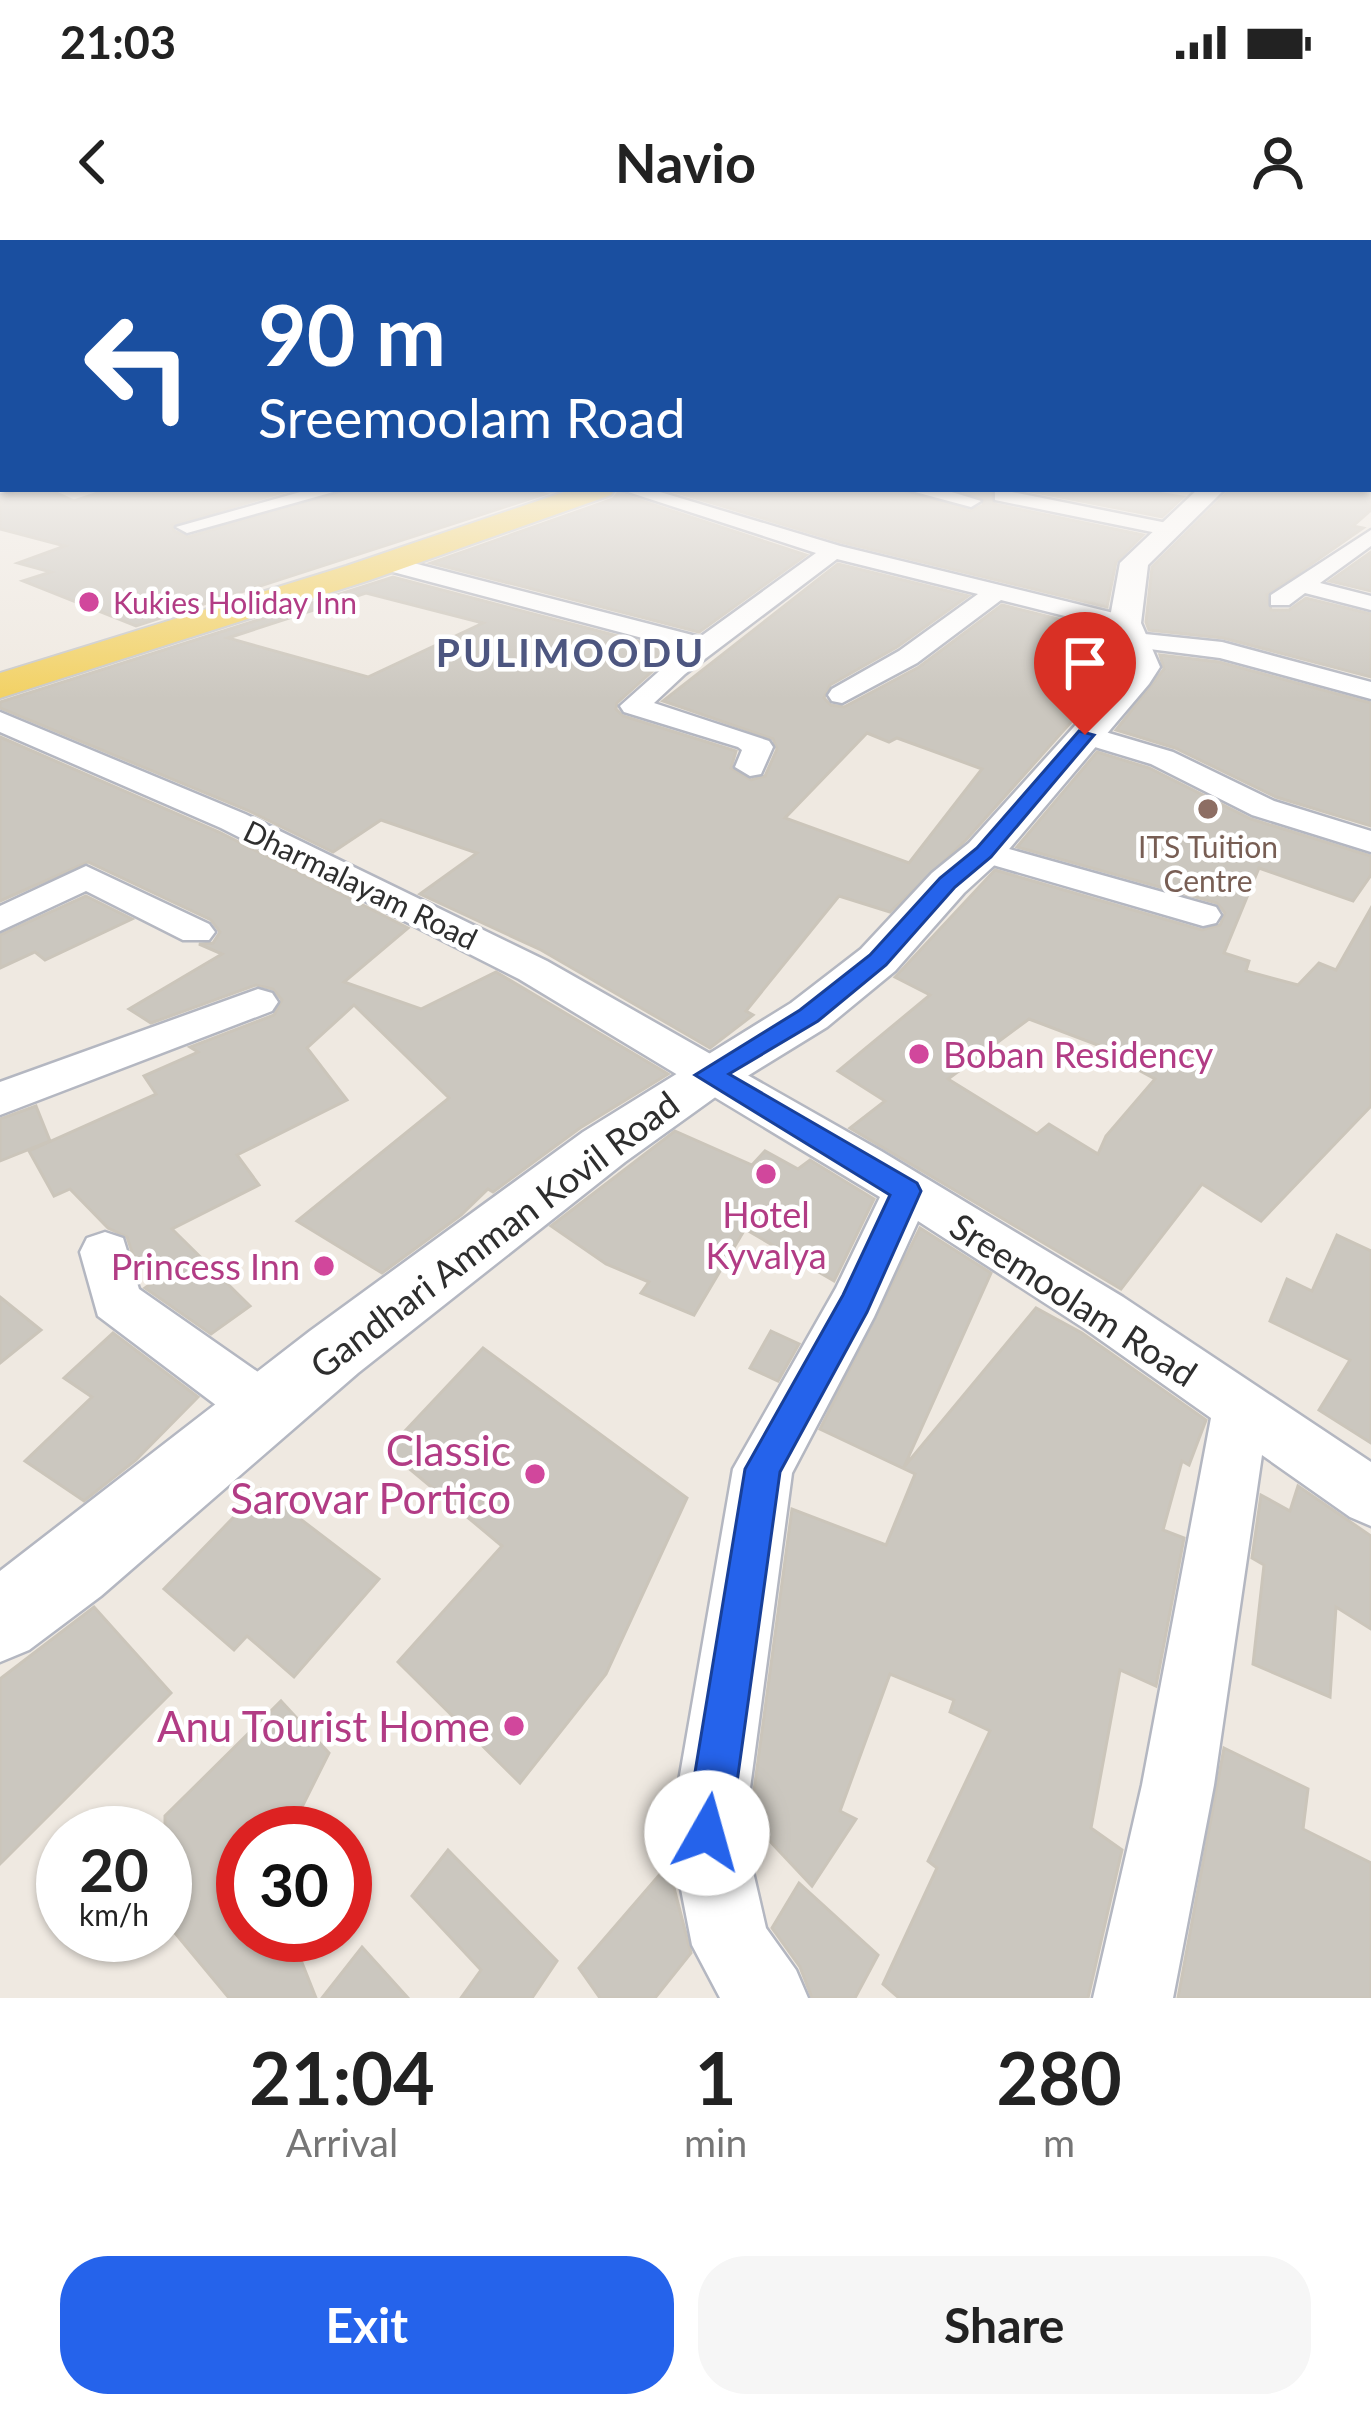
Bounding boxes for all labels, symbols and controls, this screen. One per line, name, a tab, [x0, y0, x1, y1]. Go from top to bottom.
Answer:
text: 21:03	[60, 15, 176, 69]
icon: back	[60, 129, 126, 195]
icon: person	[1245, 129, 1311, 195]
text: Navio	[615, 130, 756, 195]
text: 90 m	[258, 283, 446, 384]
icon: left	[60, 288, 216, 444]
text: Sreemoolam Road	[258, 385, 686, 450]
place label: Kukies Holiday Inn	[113, 584, 357, 620]
marker: Kukies Holiday Inn	[76, 589, 102, 615]
pin	[1034, 612, 1136, 735]
district label: PULIMOODU	[436, 629, 706, 675]
icon: arrive	[1052, 630, 1118, 696]
marker: ITS Tuition Centre	[1195, 796, 1221, 822]
street label: Dharmalayam Road	[238, 812, 484, 956]
place label: ITS Tuition Centre	[1138, 828, 1278, 898]
place label: Boban Residency	[943, 1032, 1214, 1076]
marker: Boban Residency	[906, 1041, 932, 1067]
street label: Gandhari Amman Kovil Road	[301, 1081, 687, 1387]
marker: Hotel Kyvalya	[753, 1161, 779, 1187]
place label: Hotel Kyvalya	[705, 1192, 827, 1277]
street label: Sreemoolam Road	[943, 1203, 1205, 1395]
place label: Princess Inn	[111, 1244, 300, 1288]
marker: Princess Inn	[311, 1253, 337, 1279]
place label: Classic Sarovar Portico	[230, 1425, 511, 1523]
marker: Classic Sarovar Portico	[522, 1461, 548, 1487]
place label: Anu Tourist Home	[157, 1701, 490, 1751]
marker: Anu Tourist Home	[501, 1713, 527, 1739]
position arrow	[644, 1770, 770, 1896]
speed limit sign: 30	[216, 1806, 372, 1962]
text: 20	[79, 1833, 149, 1905]
text: km/h	[79, 1896, 149, 1932]
text: 21:04	[249, 2034, 435, 2120]
text: 1	[695, 2034, 737, 2120]
text: 280	[996, 2034, 1122, 2120]
text: Arrival	[286, 2119, 398, 2165]
text: min	[684, 2119, 747, 2165]
text: m	[1043, 2119, 1075, 2165]
button: Exit	[60, 2256, 674, 2394]
button: Share	[698, 2256, 1311, 2394]

